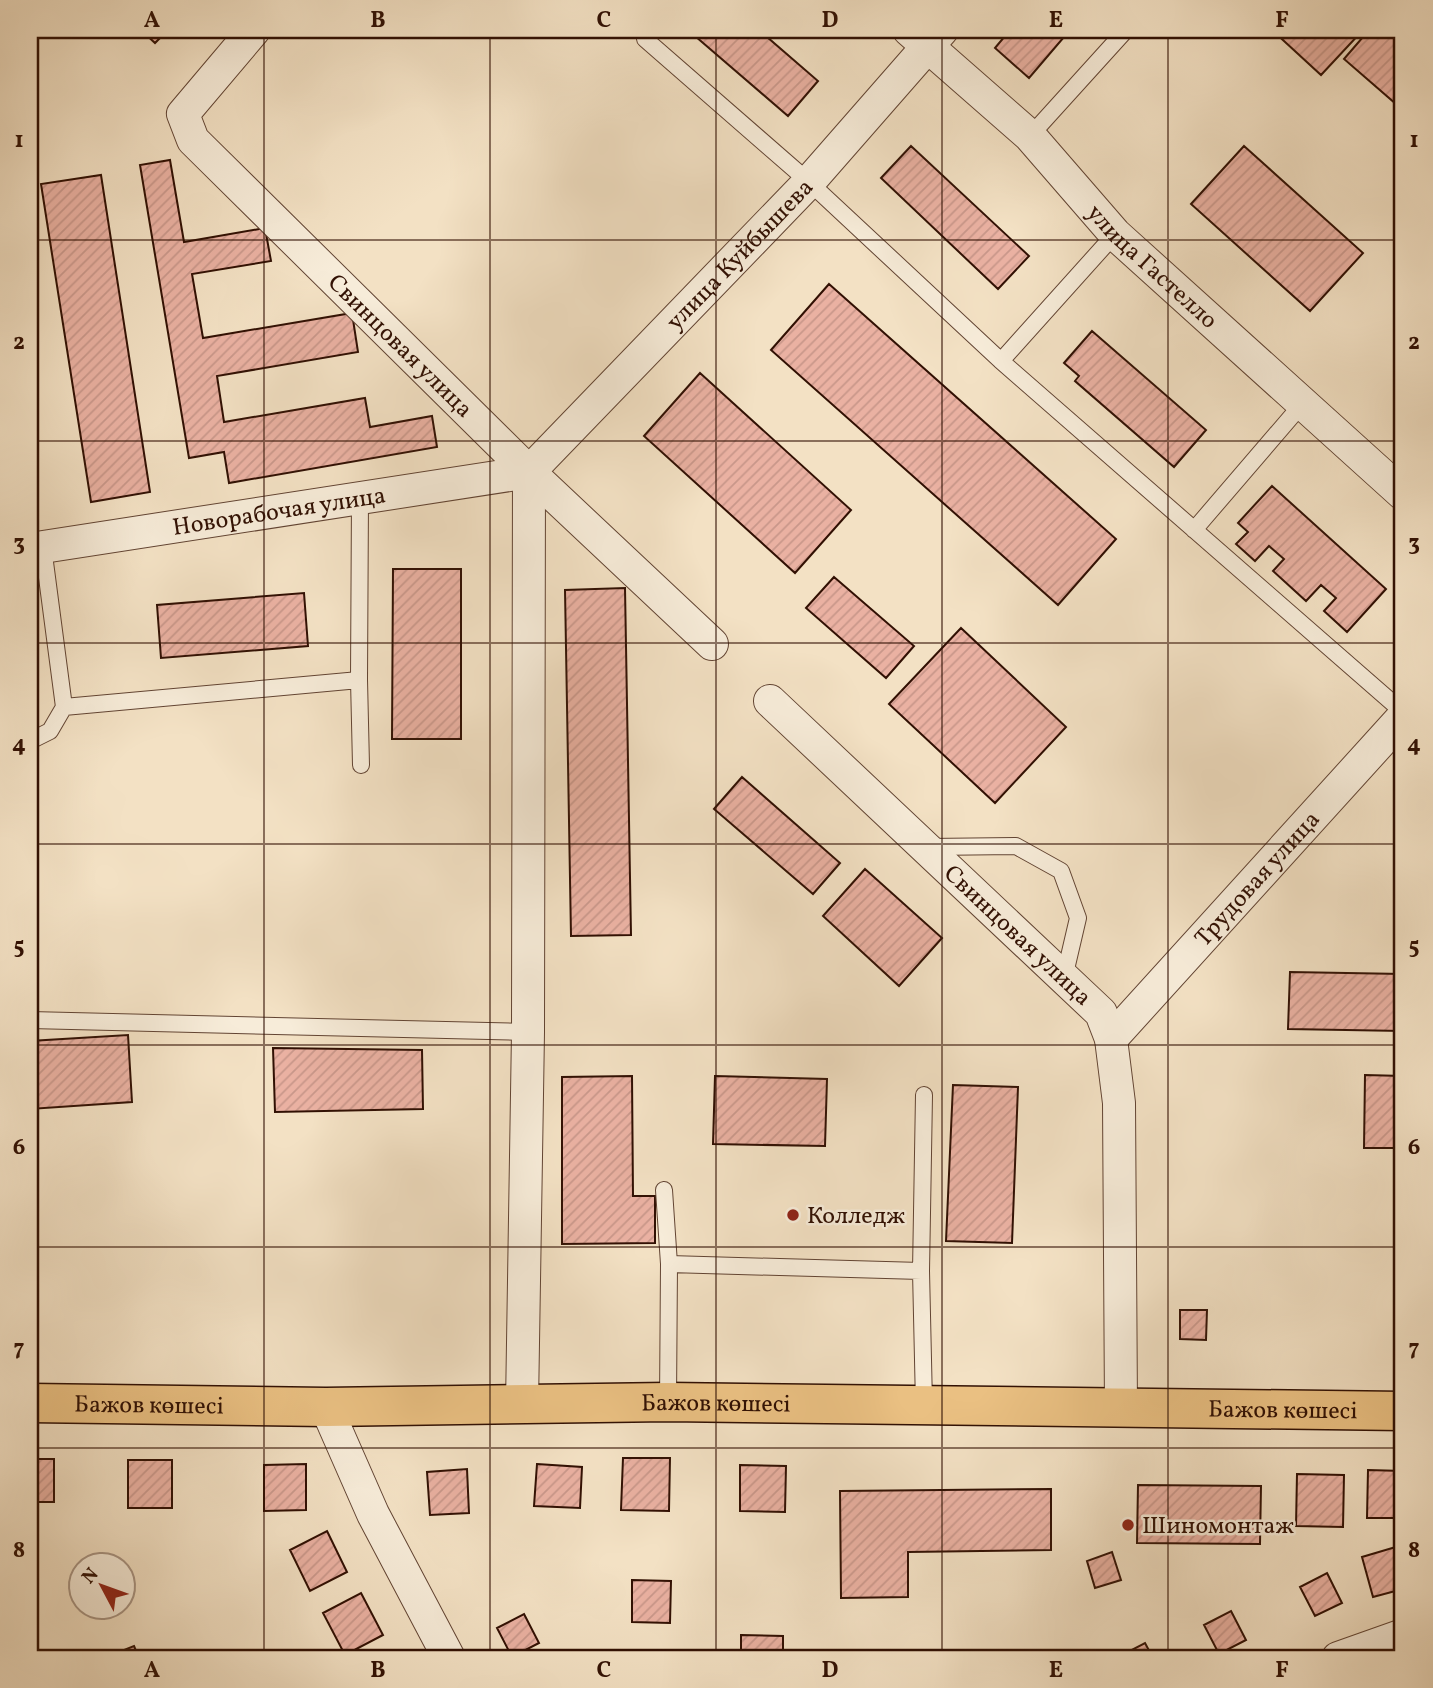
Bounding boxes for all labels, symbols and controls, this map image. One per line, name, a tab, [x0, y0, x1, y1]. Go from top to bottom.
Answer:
text: A	[144, 5, 160, 37]
text: B	[370, 5, 386, 37]
text: C	[597, 5, 611, 37]
text: D	[822, 5, 839, 37]
text: E	[1049, 5, 1063, 37]
text: F	[1275, 5, 1289, 37]
text: 1	[14, 125, 24, 157]
text: 1	[1409, 125, 1419, 157]
street label: улица Куйбышева	[660, 172, 822, 339]
street label: улица Гастелло	[1078, 198, 1224, 338]
street label: Свинцовая улица	[319, 267, 480, 426]
text: 2	[13, 327, 25, 359]
text: 2	[1408, 327, 1420, 359]
street label: Новорабочая улица	[170, 479, 388, 546]
text: 3	[13, 528, 25, 560]
text: 3	[1408, 528, 1420, 560]
text: 4	[12, 729, 26, 761]
text: 4	[1407, 729, 1421, 761]
street label: Трудовая улица	[1188, 804, 1329, 955]
street label: Свинцовая улица	[935, 858, 1098, 1015]
text: 5	[13, 931, 25, 963]
text: 5	[1408, 931, 1420, 963]
text: 6	[13, 1132, 25, 1164]
text: 6	[1408, 1132, 1420, 1164]
place label: Колледж	[807, 1200, 905, 1234]
marker: Колледж	[785, 1207, 801, 1223]
text: 7	[14, 1333, 25, 1365]
text: 7	[1409, 1333, 1420, 1365]
street label: Бажов көшесі	[641, 1387, 791, 1423]
street label: Бажов көшесі	[74, 1389, 224, 1425]
street label: Бажов көшесі	[1208, 1394, 1358, 1429]
place label: Шиномонтаж	[1142, 1510, 1294, 1544]
marker: Шиномонтаж	[1120, 1517, 1136, 1533]
text: 8	[13, 1535, 25, 1567]
text: 8	[1408, 1535, 1420, 1567]
north arrow	[66, 1552, 136, 1622]
text: N	[76, 1562, 105, 1590]
text: A	[144, 1655, 160, 1687]
text: B	[370, 1655, 386, 1687]
text: C	[597, 1655, 611, 1687]
text: D	[822, 1655, 839, 1687]
text: E	[1049, 1655, 1063, 1687]
text: F	[1275, 1655, 1289, 1687]

